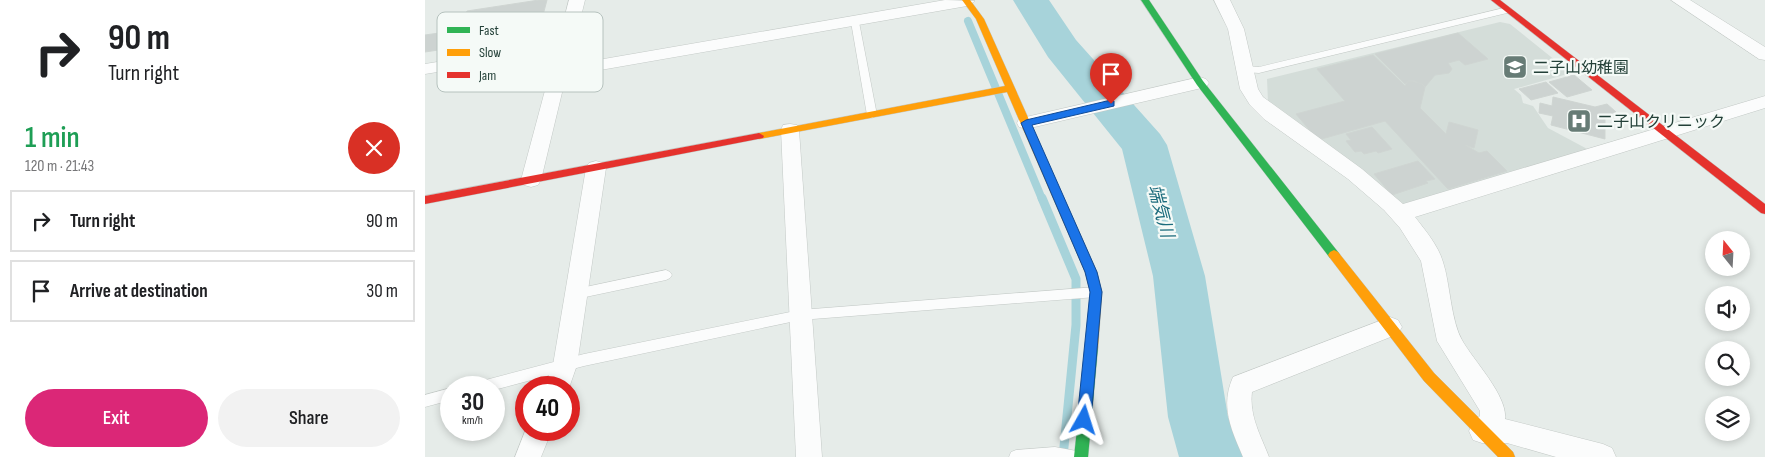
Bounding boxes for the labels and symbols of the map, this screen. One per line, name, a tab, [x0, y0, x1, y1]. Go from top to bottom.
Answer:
legend	[437, 12, 603, 92]
text: Fast	[479, 22, 499, 39]
text: Slow	[479, 44, 501, 61]
pin	[1090, 53, 1132, 104]
school or university icon: 二子山幼稚園	[1502, 54, 1528, 80]
place label: 二子山幼稚園	[1533, 59, 1629, 78]
text: Jam	[478, 67, 496, 84]
hospital icon: 二子山クリニック	[1566, 108, 1592, 134]
place label: 二子山クリニック	[1597, 113, 1725, 132]
water label: 端気川	[1143, 182, 1178, 242]
north arrow	[1705, 231, 1750, 276]
speed limit sign: 40	[515, 376, 580, 441]
position arrow	[1057, 393, 1109, 445]

